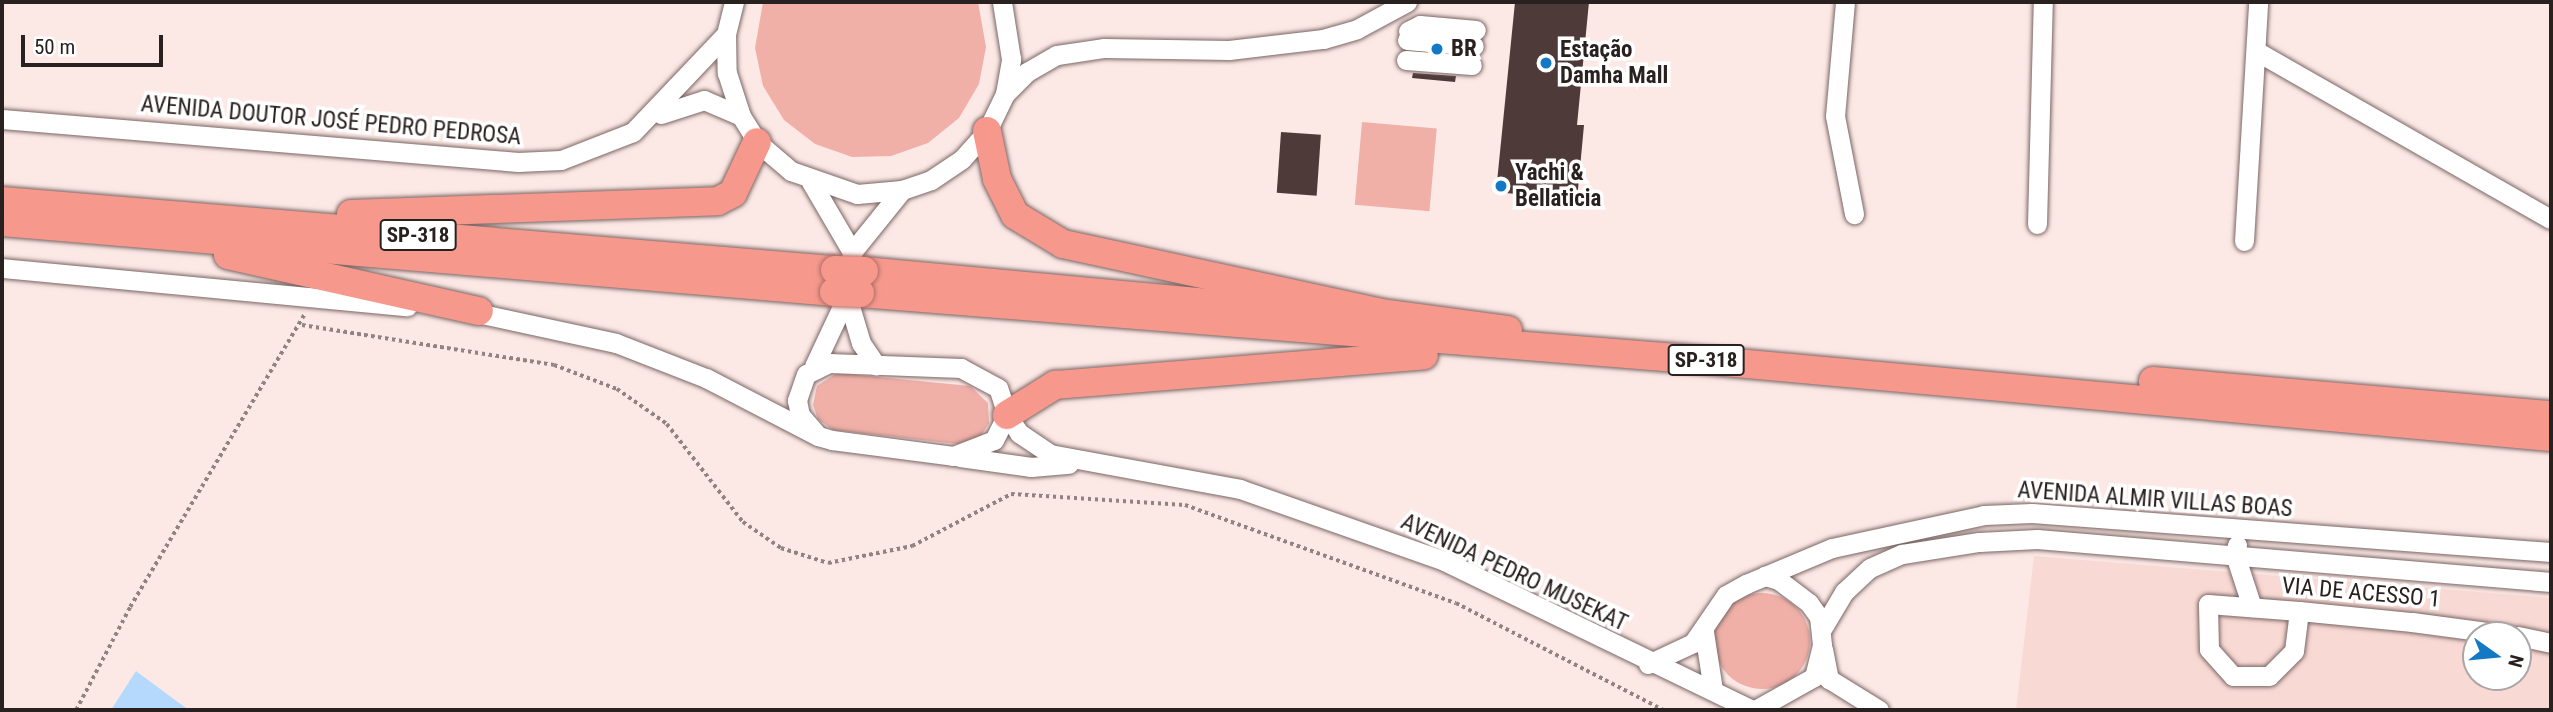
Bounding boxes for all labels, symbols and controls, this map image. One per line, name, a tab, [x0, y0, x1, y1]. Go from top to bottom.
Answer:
scale bar	[24, 21, 166, 65]
text: 50 m	[34, 35, 75, 59]
place label: BR	[1451, 35, 1477, 63]
place label: Estação Damha Mall	[1560, 36, 1668, 90]
marker: BR	[1429, 41, 1445, 57]
marker: Estação Damha Mall	[1538, 55, 1554, 71]
street label: AVENIDA DOUTOR JOSÉ PEDRO PEDROSA	[140, 91, 522, 151]
place label: Yachi & Bellaticia	[1515, 159, 1601, 213]
marker: Yachi & Bellaticia	[1493, 178, 1509, 194]
road number: SP-318	[380, 218, 457, 252]
road number: SP-318	[1668, 342, 1744, 378]
street label: AVENIDA ALMIR VILLAS BOAS	[2017, 477, 2293, 523]
street label: AVENIDA PEDRO MUSEKAT	[1396, 508, 1632, 638]
street label: VIA DE ACESSO 1	[2281, 572, 2441, 614]
north arrow	[2462, 621, 2532, 691]
text: N	[2503, 652, 2528, 670]

